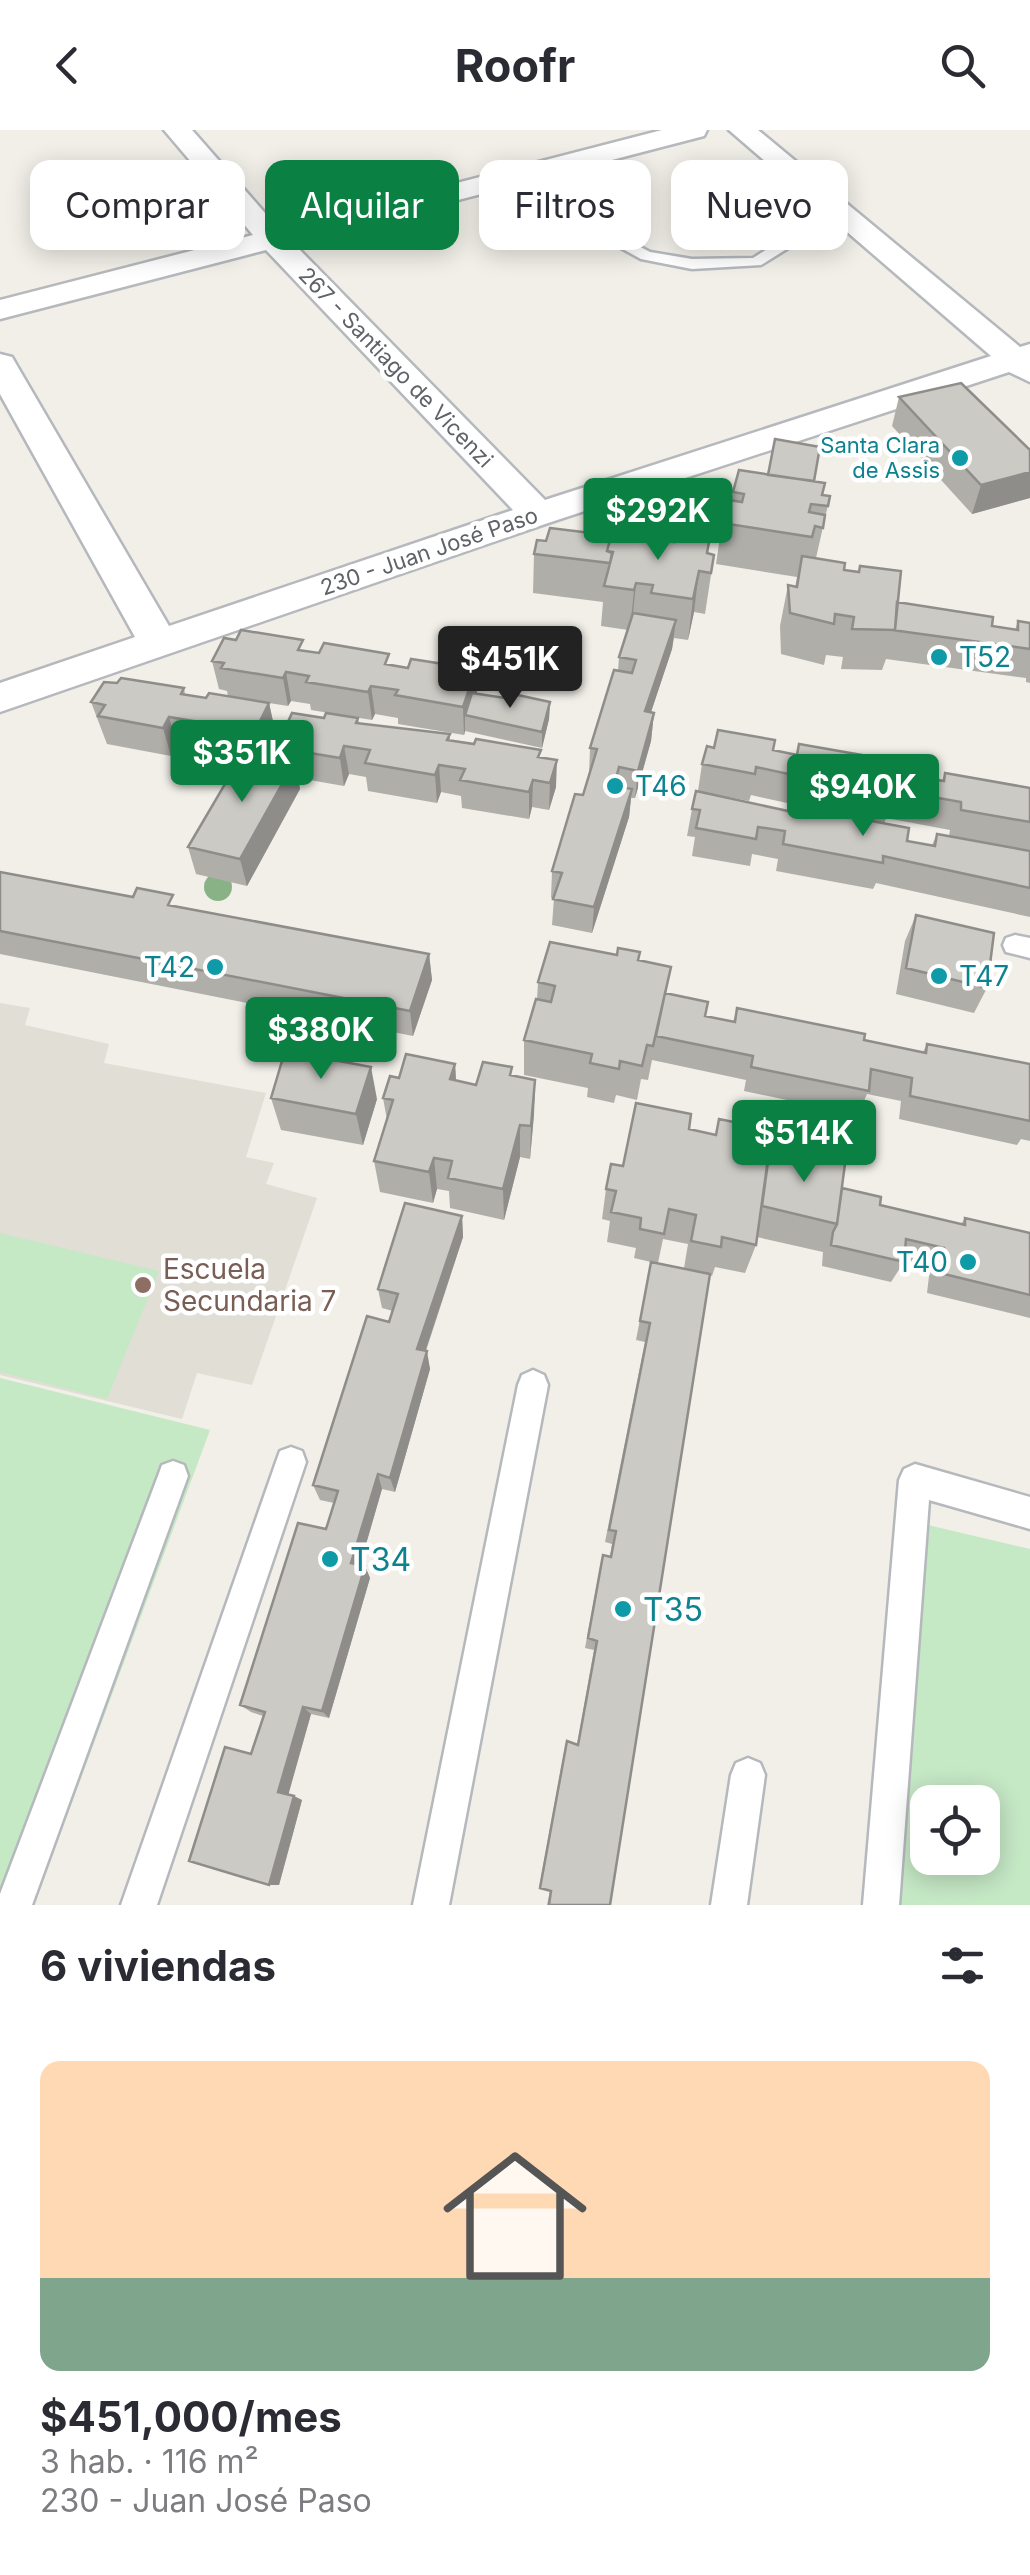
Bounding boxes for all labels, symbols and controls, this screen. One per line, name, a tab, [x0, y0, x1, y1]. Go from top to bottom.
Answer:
icon: back	[40, 38, 95, 93]
text: Roofr	[455, 38, 575, 93]
icon: search	[935, 38, 990, 93]
chip: Comprar	[30, 160, 245, 250]
chip: Alquilar	[265, 160, 459, 250]
chip: Filtros	[479, 160, 651, 250]
chip: Nuevo	[671, 160, 848, 250]
street label: 267 - Santiago de Vicenzi	[294, 262, 498, 472]
place label: Santa Clara de Assis	[820, 432, 940, 483]
marker: Santa Clara de Assis	[949, 447, 971, 469]
pin: $292K	[588, 478, 728, 563]
text: $292K	[605, 491, 711, 530]
street label: 230 - Juan José Paso	[317, 502, 541, 600]
pin: $451K	[440, 626, 580, 711]
text: $451K	[460, 639, 560, 678]
place label: T52	[959, 640, 1011, 674]
marker: T52	[928, 646, 950, 668]
pin: $351K	[172, 720, 312, 805]
text: $351K	[193, 733, 291, 772]
pin: $940K	[793, 754, 933, 839]
text: $940K	[809, 767, 917, 806]
place label: T46	[635, 769, 687, 803]
marker: T46	[604, 775, 626, 797]
place label: T42	[144, 950, 195, 984]
marker: T42	[204, 956, 226, 978]
place label: T47	[959, 959, 1009, 993]
marker: T47	[928, 965, 950, 987]
pin: $380K	[251, 997, 391, 1082]
text: $380K	[267, 1010, 375, 1049]
pin: $514K	[734, 1100, 874, 1185]
text: $514K	[754, 1113, 854, 1152]
place label: T40	[896, 1245, 948, 1279]
marker: T40	[957, 1251, 979, 1273]
place label: Escuela Secundaria 7	[163, 1252, 336, 1318]
marker: Escuela Secundaria 7	[132, 1274, 154, 1296]
place label: T34	[350, 1540, 411, 1579]
marker: T34	[319, 1548, 341, 1570]
place label: T35	[643, 1590, 703, 1629]
marker: T35	[612, 1598, 634, 1620]
map controls	[910, 1785, 1000, 1875]
button: locate	[910, 1785, 1000, 1875]
icon: filters	[935, 1938, 990, 1993]
text: 6 viviendas	[40, 1940, 276, 1991]
icon: home	[425, 2126, 605, 2306]
text: $451,000/mes	[40, 2391, 342, 2442]
text: 3 hab. · 116 m²	[40, 2442, 259, 2481]
text: 230 - Juan José Paso	[40, 2481, 372, 2520]

